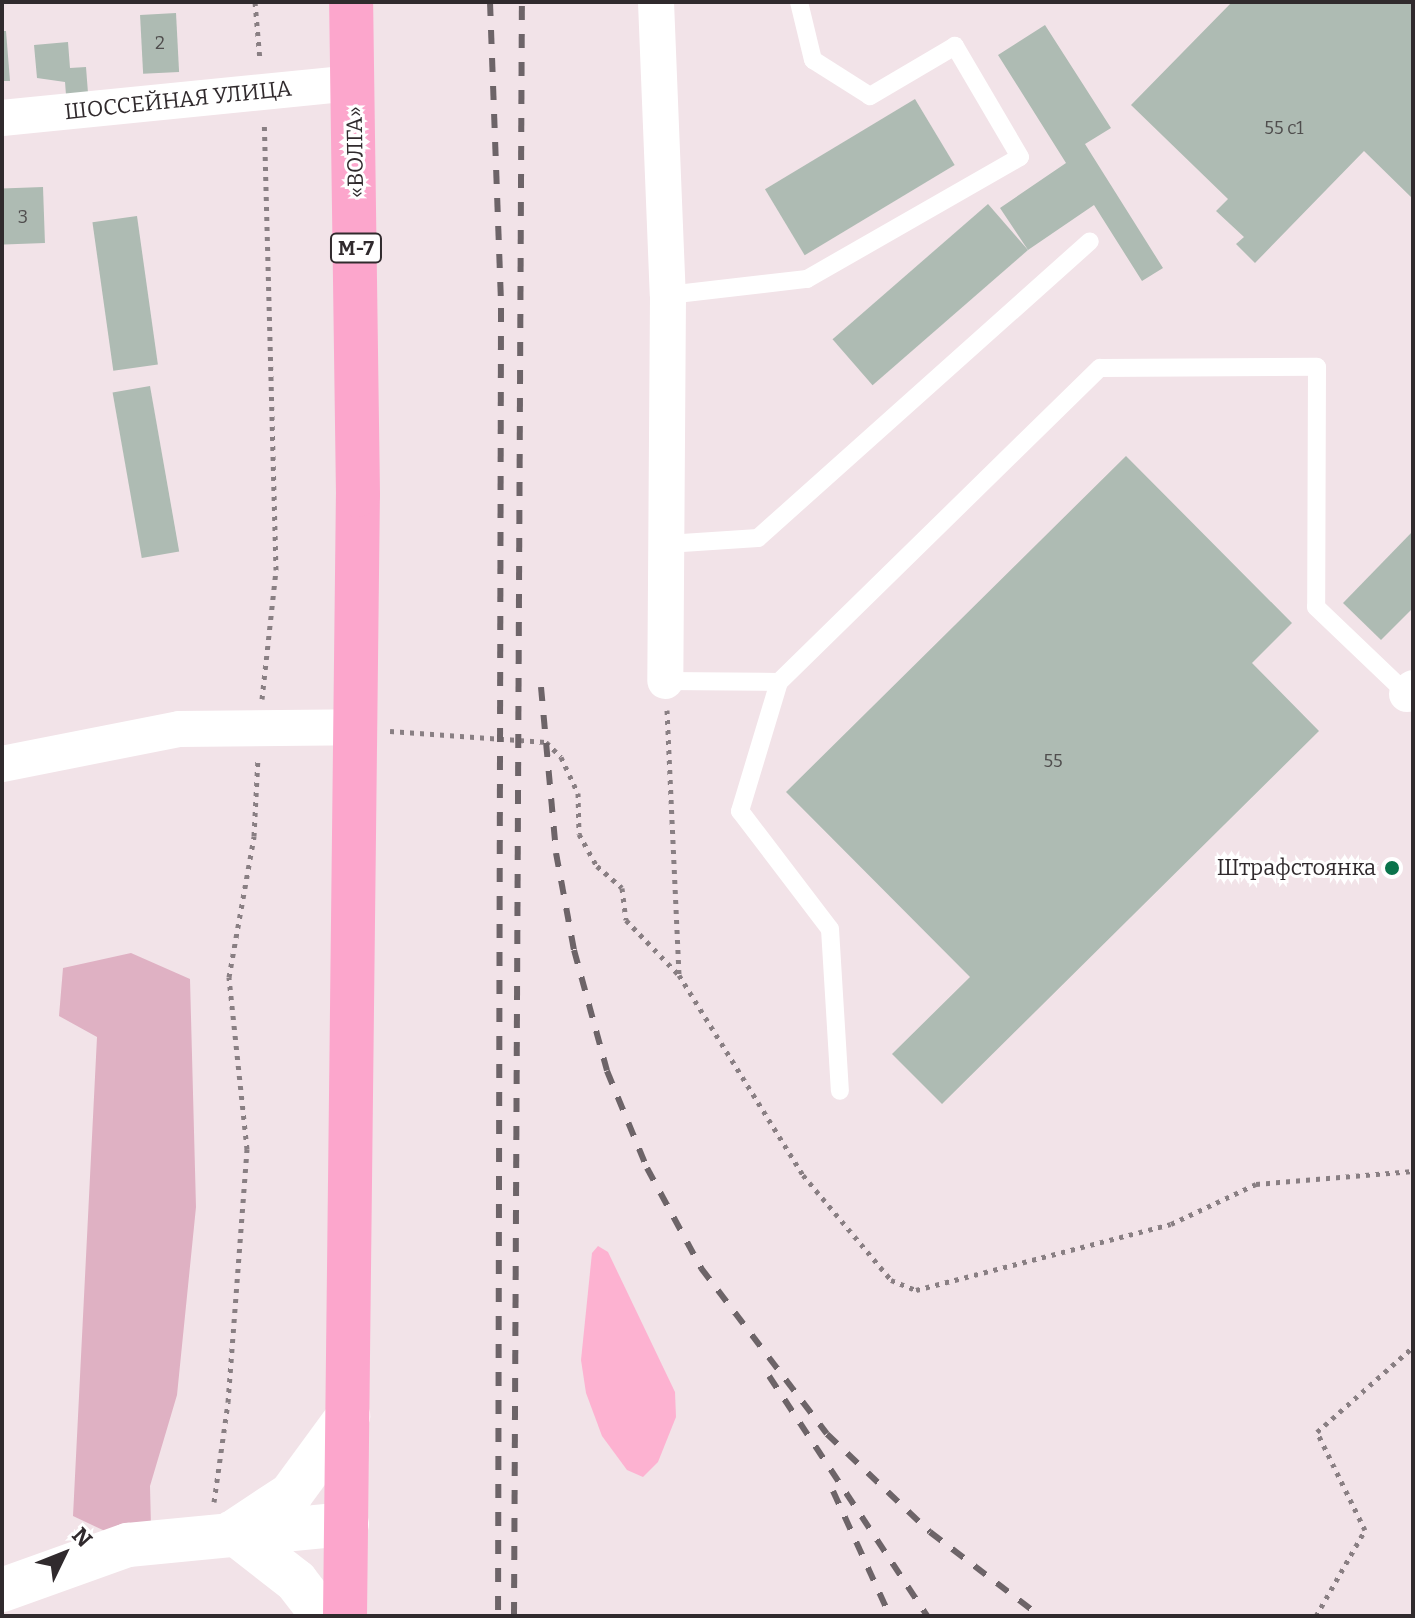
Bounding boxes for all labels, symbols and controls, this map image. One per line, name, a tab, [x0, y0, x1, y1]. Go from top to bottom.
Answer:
house number: 2	[155, 32, 165, 54]
street label: ШОССЕЙНАЯ УЛИЦА	[63, 75, 293, 125]
street label: «ВОЛГА»	[341, 106, 369, 198]
house number: 55 с1	[1264, 117, 1304, 139]
house number: 3	[18, 206, 28, 228]
road number: М-7	[328, 232, 384, 264]
house number: 55	[1043, 750, 1063, 772]
place label: Штрафстоянка	[1217, 855, 1376, 881]
marker: Штрафстоянка	[1383, 859, 1401, 877]
north arrow	[24, 1514, 104, 1594]
text: N	[66, 1522, 98, 1553]

